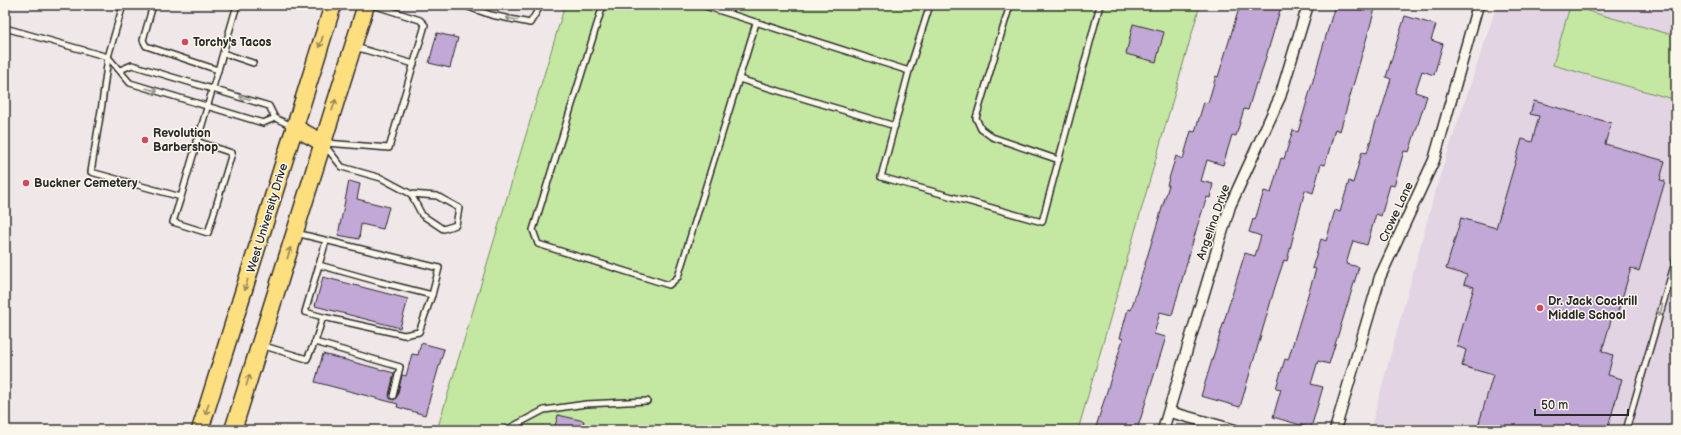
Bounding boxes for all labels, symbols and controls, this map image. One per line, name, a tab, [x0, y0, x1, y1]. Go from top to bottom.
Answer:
one-way arrow	[506, 15, 519, 23]
place label: Torchy's Tacos	[193, 35, 272, 50]
one-way arrow	[317, 35, 324, 48]
marker: Torchy's Tacos	[180, 37, 190, 47]
one-way arrow	[145, 87, 158, 94]
one-way arrow	[239, 94, 252, 101]
one-way arrow	[331, 99, 338, 112]
place label: Revolution Barbershop	[153, 126, 218, 155]
marker: Revolution Barbershop	[140, 135, 150, 145]
street label: West University Drive	[244, 162, 291, 275]
place label: Buckner Cemetery	[34, 176, 138, 191]
marker: Buckner Cemetery	[21, 178, 31, 188]
street label: Crowe Lane	[1376, 180, 1417, 245]
street label: Angelina Drive	[1194, 183, 1233, 262]
one-way arrow	[286, 247, 293, 260]
one-way arrow	[242, 278, 249, 291]
place label: Dr. Jack Cockrill Middle School	[1548, 294, 1637, 323]
marker: Dr. Jack Cockrill Middle School	[1535, 303, 1545, 313]
one-way arrow	[1657, 303, 1664, 316]
one-way arrow	[245, 374, 252, 387]
scale bar	[1535, 391, 1628, 417]
text: 50 m	[1541, 398, 1568, 413]
one-way arrow	[203, 402, 210, 415]

